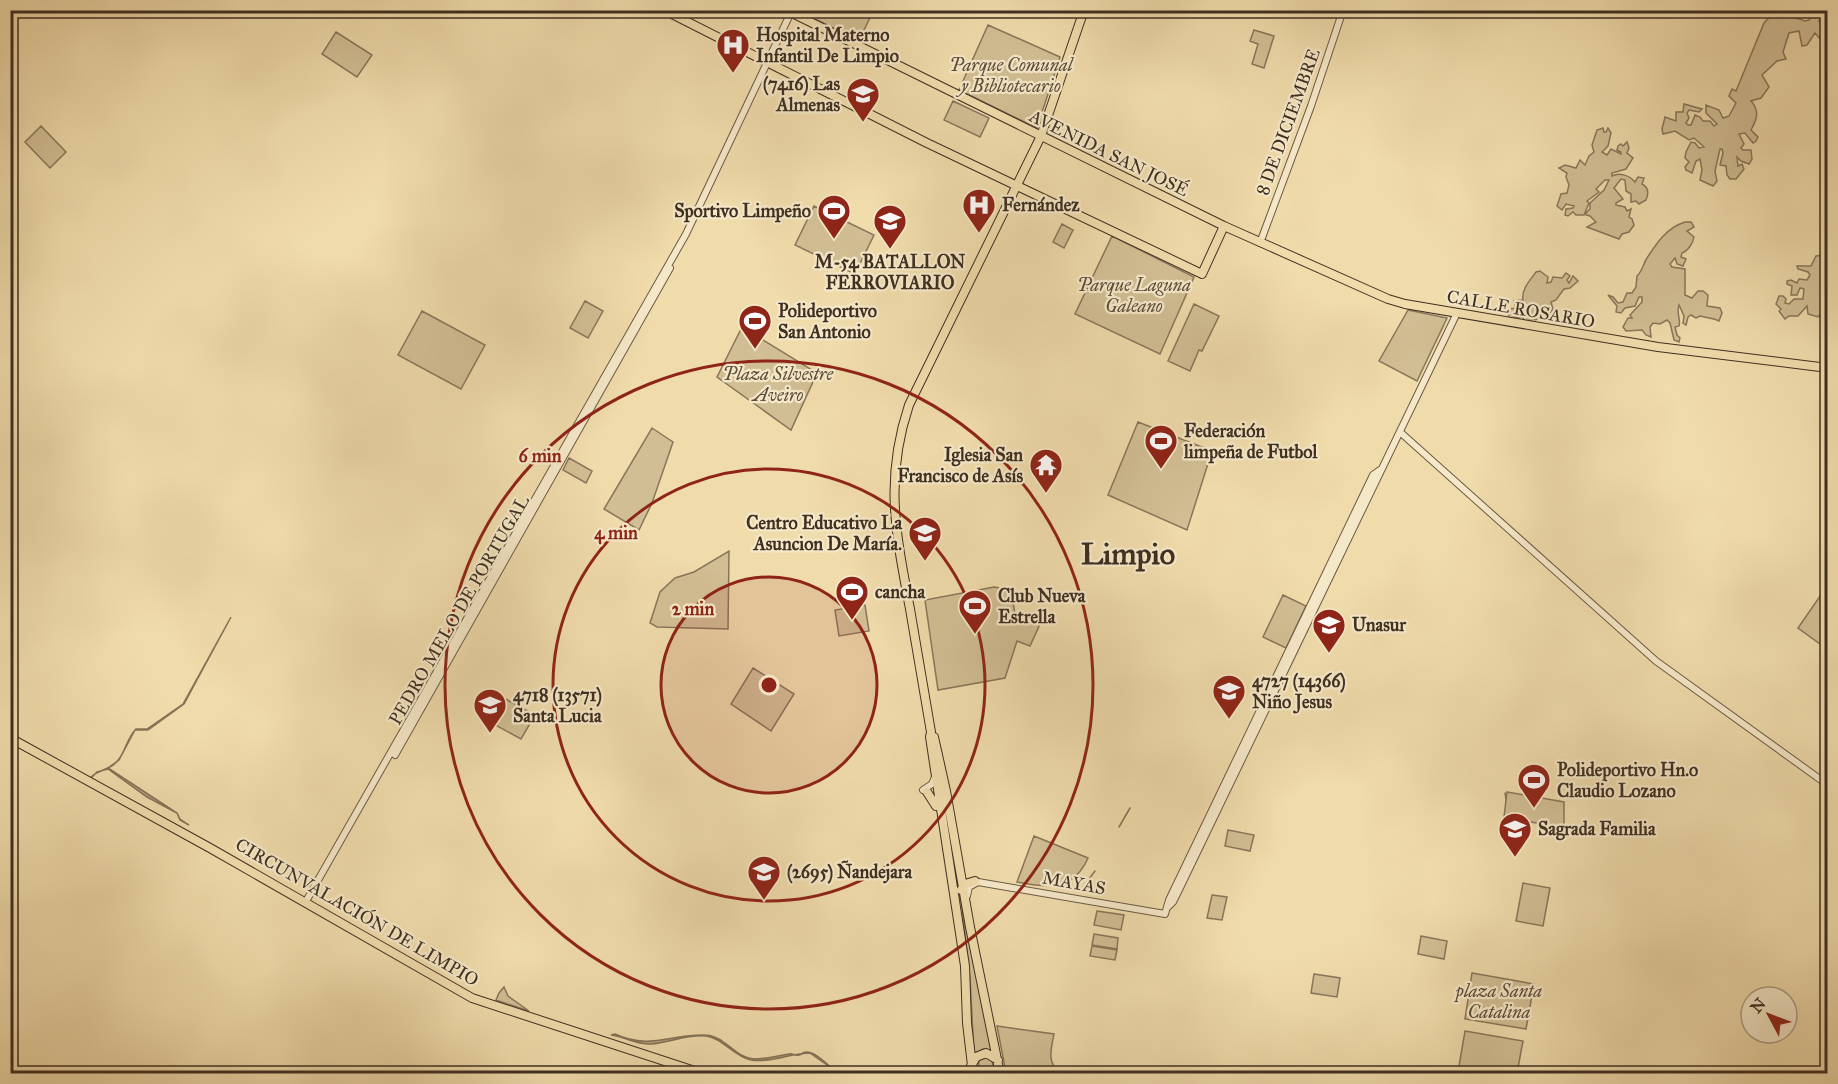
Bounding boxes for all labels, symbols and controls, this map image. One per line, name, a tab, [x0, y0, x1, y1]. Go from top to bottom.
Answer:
place label: Hospital Materno Infantil De Limpio	[756, 24, 899, 68]
hospital icon: Hospital Materno Infantil De Limpio	[715, 27, 751, 74]
street label: 8 DE DICIEMBRE	[1251, 46, 1325, 198]
park label: Parque Comunal y Bibliotecario	[950, 54, 1075, 97]
place label: (7416) Las Almenas	[763, 73, 840, 116]
school or university icon: (7416) Las Almenas	[845, 76, 881, 123]
street label: AVENIDA SAN JOSÉ	[1024, 103, 1193, 202]
hospital icon: Fernández	[961, 187, 997, 234]
sports icon: Sportivo Limpeño	[816, 193, 852, 240]
place label: Fernández	[1002, 194, 1080, 216]
place label: Sportivo Limpeño	[674, 200, 811, 223]
school or university icon: M-54 BATALLON FERROVIARIO	[872, 203, 908, 250]
place label: M-54 BATALLON FERROVIARIO	[815, 251, 966, 294]
park label: Parque Laguna Galeano	[1077, 274, 1191, 317]
street label: CALLE ROSARIO	[1445, 285, 1597, 333]
place label: Polideportivo San Antonio	[778, 300, 877, 343]
sports icon: Polideportivo San Antonio	[737, 303, 773, 350]
park label: Plaza Silvestre Aveiro	[723, 363, 835, 406]
place label: Federación limpeña de Futbol	[1183, 420, 1318, 464]
sports icon: Federación limpeña de Futbol	[1143, 423, 1179, 470]
place label: Iglesia San Francisco de Asís	[897, 444, 1023, 487]
text: 6 min	[519, 445, 562, 467]
temple icon: Iglesia San Francisco de Asís	[1028, 447, 1064, 494]
street label: PEDRO MELO DE PORTUGAL	[384, 491, 534, 729]
place label: Centro Educativo La Asuncion De María.	[746, 512, 902, 555]
school or university icon: Centro Educativo La Asuncion De María.	[907, 515, 943, 562]
text: 4 min	[594, 522, 638, 545]
district label: Limpio	[1081, 536, 1175, 572]
sports icon: cancha	[834, 574, 870, 621]
place label: cancha	[875, 581, 926, 603]
place label: Club Nueva Estrella	[998, 585, 1086, 628]
sports icon: Club Nueva Estrella	[957, 588, 993, 635]
text: 2 min	[672, 598, 715, 620]
school or university icon: Unasur	[1311, 607, 1347, 654]
place label: Unasur	[1352, 614, 1407, 636]
place label: 4727 (14366) Niño Jesus	[1252, 670, 1346, 714]
school or university icon: 4727 (14366) Niño Jesus	[1211, 673, 1247, 720]
centre of rings	[759, 675, 779, 695]
place label: 4718 (13571) Santa Lucia	[513, 684, 602, 727]
school or university icon: 4718 (13571) Santa Lucia	[472, 687, 508, 734]
place label: Polideportivo Hn.o Claudio Lozano	[1557, 759, 1698, 802]
sports icon: Polideportivo Hn.o Claudio Lozano	[1516, 762, 1552, 809]
school or university icon: Sagrada Familia	[1497, 811, 1533, 858]
place label: Sagrada Familia	[1538, 818, 1656, 841]
street label: CIRCUNVALACIÓN DE LIMPIO	[231, 831, 484, 991]
school or university icon: (2695) Ñandejara	[746, 854, 782, 901]
place label: (2695) Ñandejara	[787, 860, 913, 884]
street label: MAYAS	[1041, 867, 1107, 899]
park label: plaza Santa Catalina	[1453, 980, 1543, 1023]
north arrow	[1739, 985, 1799, 1045]
text: N	[1746, 994, 1770, 1017]

